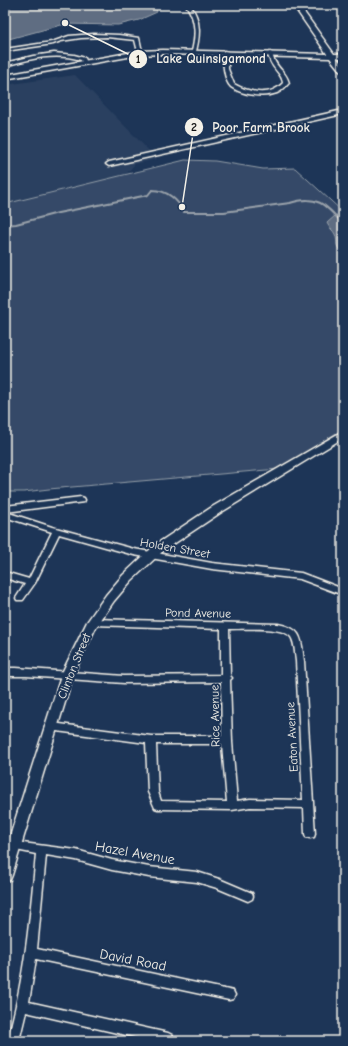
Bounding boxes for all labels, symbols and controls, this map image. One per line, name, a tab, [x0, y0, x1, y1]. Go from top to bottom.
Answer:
callout: Lake Quinsigamond	[128, 46, 274, 71]
text: Lake Quinsigamond	[156, 51, 266, 66]
text: 1	[136, 52, 141, 66]
callout: Poor Farm Brook	[184, 115, 318, 140]
text: 2	[191, 120, 197, 134]
text: Poor Farm Brook	[212, 120, 310, 135]
street label: Holden Street	[139, 535, 212, 561]
street label: Pond Avenue	[165, 605, 231, 621]
street label: Clinton Street	[54, 631, 94, 701]
street label: Rice Avenue	[207, 685, 223, 747]
street label: Eaton Avenue	[283, 702, 301, 772]
street label: Hazel Avenue	[94, 838, 176, 868]
street label: David Road	[98, 945, 168, 975]

